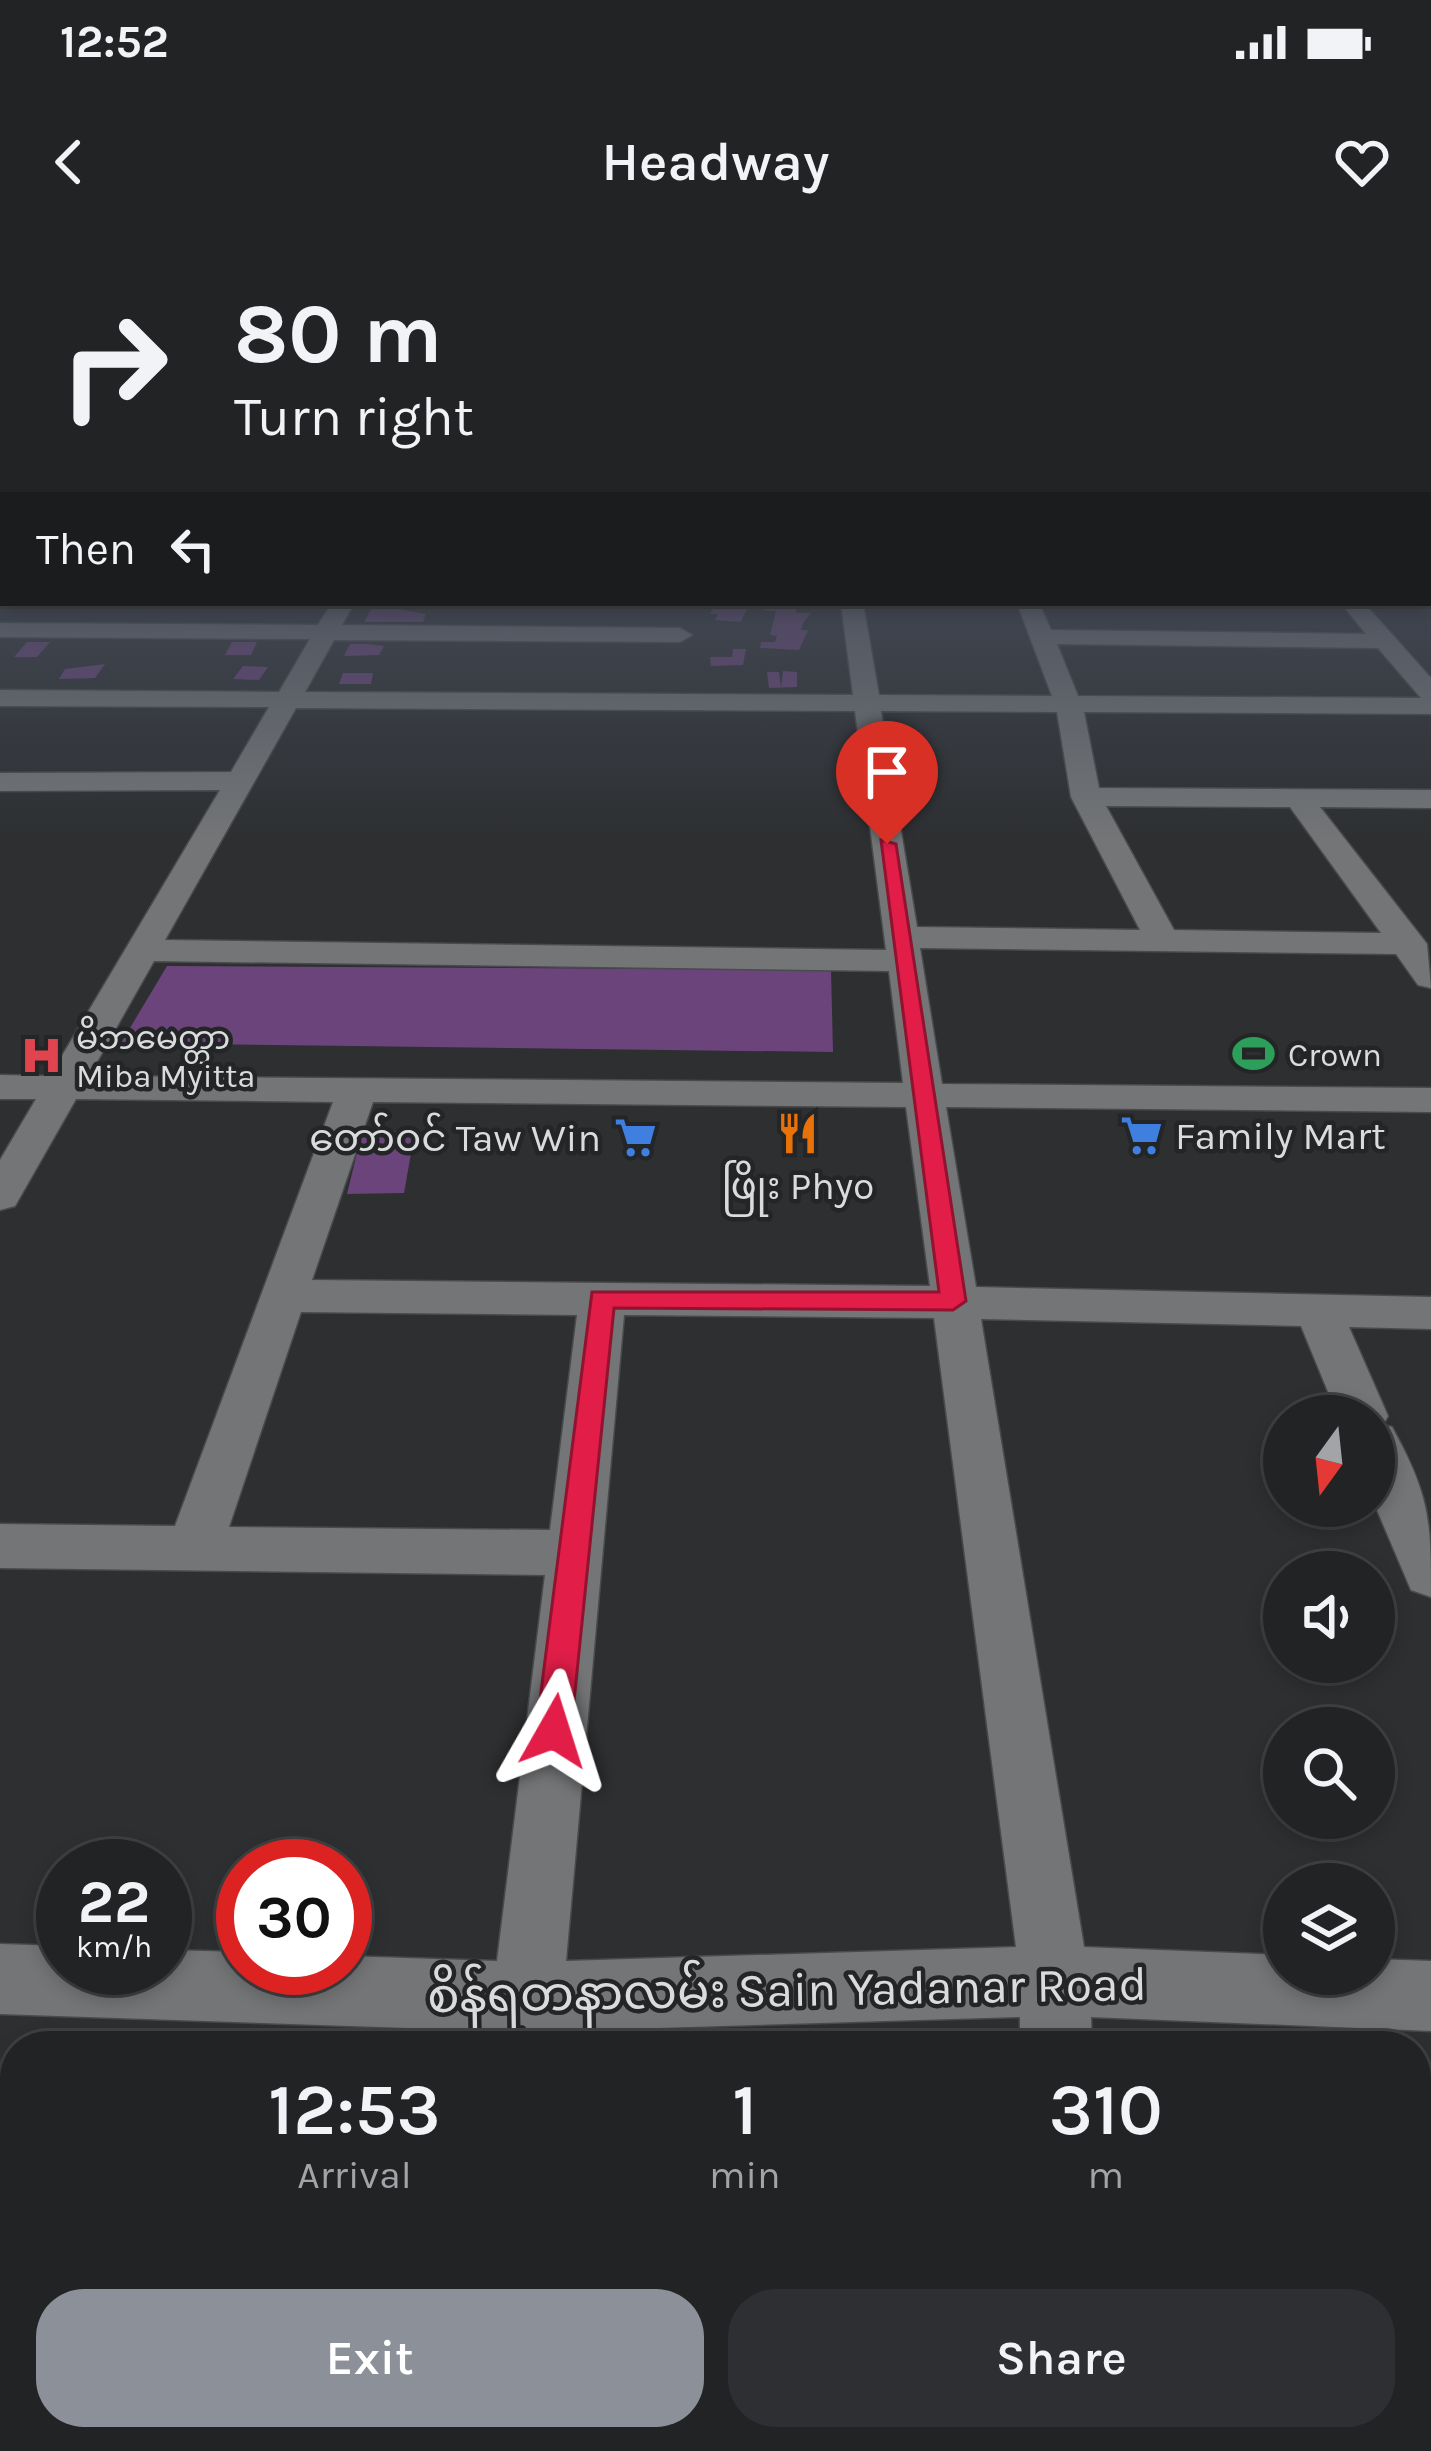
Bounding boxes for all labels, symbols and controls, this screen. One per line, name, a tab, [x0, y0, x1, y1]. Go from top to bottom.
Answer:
text: 12:52	[60, 16, 169, 68]
icon: back	[36, 129, 102, 195]
icon: heart	[1329, 129, 1395, 195]
text: Headway	[602, 130, 829, 194]
text: 80 m	[234, 285, 442, 383]
icon: right	[36, 288, 192, 444]
text: Turn right	[234, 385, 474, 449]
icon: left	[160, 516, 226, 582]
text: Then	[36, 523, 136, 575]
pin	[836, 721, 938, 844]
icon: arrive	[854, 739, 920, 805]
place label: မိဘမေတ္တာ Miba Myitta	[76, 1015, 255, 1095]
sports icon: Crown	[1231, 1031, 1277, 1077]
hospital icon: မိဘမေတ္တာ Miba Myitta	[19, 1033, 65, 1079]
place label: Crown	[1288, 1036, 1382, 1074]
restaurant icon: ဖြိုး Phyo	[775, 1110, 821, 1156]
place label: တော်ဝင် Taw Win	[309, 1112, 601, 1161]
supermarket icon: Family Mart	[1118, 1112, 1164, 1158]
place label: Family Mart	[1175, 1113, 1386, 1159]
supermarket icon: တော်ဝင် Taw Win	[612, 1114, 658, 1160]
place label: ဖြိုး Phyo	[722, 1160, 874, 1217]
north arrow	[1263, 1395, 1395, 1527]
map controls	[1263, 1395, 1395, 1995]
button: sound	[1263, 1551, 1395, 1683]
position arrow	[491, 1668, 617, 1794]
button: search	[1263, 1707, 1395, 1839]
speed limit sign: 30	[216, 1839, 372, 1995]
button: layers	[1263, 1863, 1395, 1995]
text: 22	[78, 1867, 150, 1937]
text: km/h	[76, 1929, 152, 1965]
street label: စိန်ရတနာလမ်း Sain Yadanar Road	[427, 1951, 1148, 2034]
text: 12:53	[268, 2068, 441, 2152]
text: 1	[732, 2068, 757, 2152]
text: 310	[1049, 2068, 1163, 2152]
text: Arrival	[297, 2152, 412, 2198]
text: min	[709, 2152, 781, 2198]
text: m	[1088, 2152, 1124, 2198]
button: Exit	[36, 2289, 704, 2427]
button: Share	[728, 2289, 1395, 2427]

